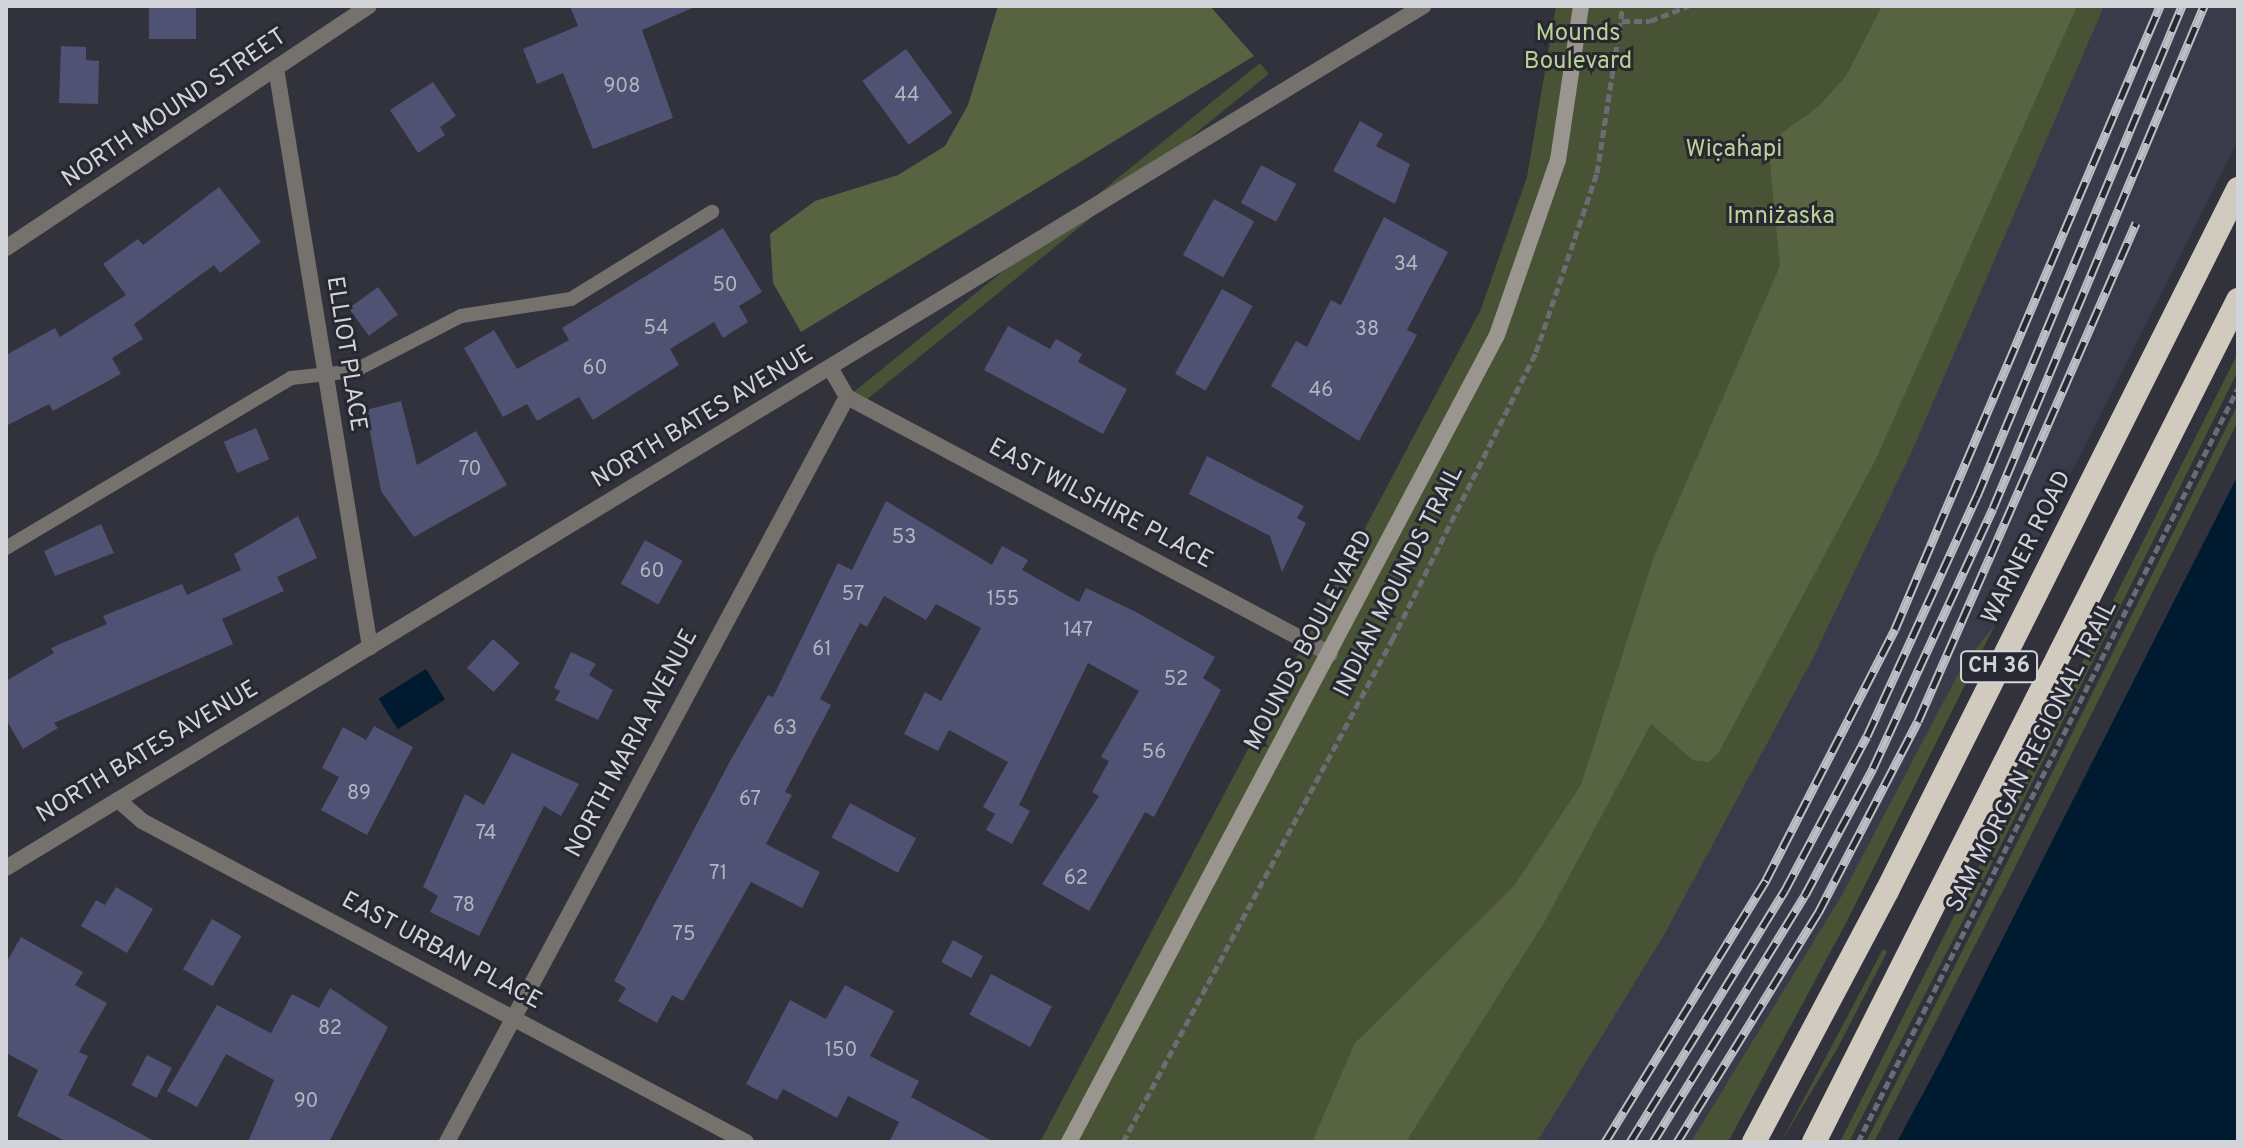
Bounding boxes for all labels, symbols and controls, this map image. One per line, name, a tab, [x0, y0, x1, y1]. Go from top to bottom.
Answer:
park label: Mounds Boulevard	[1524, 21, 1632, 77]
street label: NORTH MOUND STREET	[57, 23, 293, 195]
house number: 908	[604, 75, 640, 99]
house number: 44	[895, 84, 919, 108]
park label: Wic̣aḣapi	[1686, 137, 1782, 165]
park label: Imniżaska	[1727, 204, 1835, 232]
house number: 34	[1394, 253, 1418, 277]
street label: ELLIOT PLACE	[318, 274, 372, 434]
house number: 50	[712, 274, 738, 298]
house number: 54	[643, 317, 669, 341]
house number: 38	[1355, 318, 1379, 342]
street label: NORTH BATES AVENUE	[587, 340, 819, 496]
house number: 60	[583, 357, 607, 381]
house number: 46	[1309, 379, 1333, 403]
street label: EAST WILSHIRE PLACE	[982, 433, 1218, 577]
house number: 70	[459, 458, 481, 482]
street label: INDIAN MOUNDS TRAIL	[1329, 461, 1471, 703]
street label: WARNER ROAD	[1977, 467, 2079, 629]
house number: 53	[892, 526, 916, 550]
street label: MOUNDS BOULEVARD	[1240, 526, 1380, 756]
house number: 60	[640, 560, 664, 584]
house number: 57	[842, 583, 864, 607]
house number: 155	[987, 588, 1019, 612]
street label: SAM MORGAN REGIONAL TRAIL	[1941, 595, 2125, 919]
house number: 147	[1063, 619, 1093, 643]
street label: NORTH MARIA AVENUE	[560, 624, 706, 864]
house number: 61	[812, 638, 832, 662]
road number: CH 36	[1959, 649, 2039, 685]
house number: 52	[1164, 668, 1188, 692]
street label: NORTH BATES AVENUE	[32, 675, 264, 831]
house number: 63	[773, 717, 797, 741]
house number: 56	[1142, 741, 1166, 765]
house number: 89	[347, 782, 371, 806]
house number: 67	[739, 788, 761, 812]
house number: 74	[476, 822, 496, 846]
house number: 71	[709, 862, 727, 886]
house number: 62	[1064, 867, 1088, 891]
street label: EAST URBAN PLACE	[335, 887, 547, 1017]
house number: 78	[453, 894, 475, 918]
house number: 75	[673, 923, 695, 947]
house number: 82	[318, 1017, 342, 1041]
house number: 150	[825, 1039, 857, 1063]
house number: 90	[294, 1090, 318, 1114]

